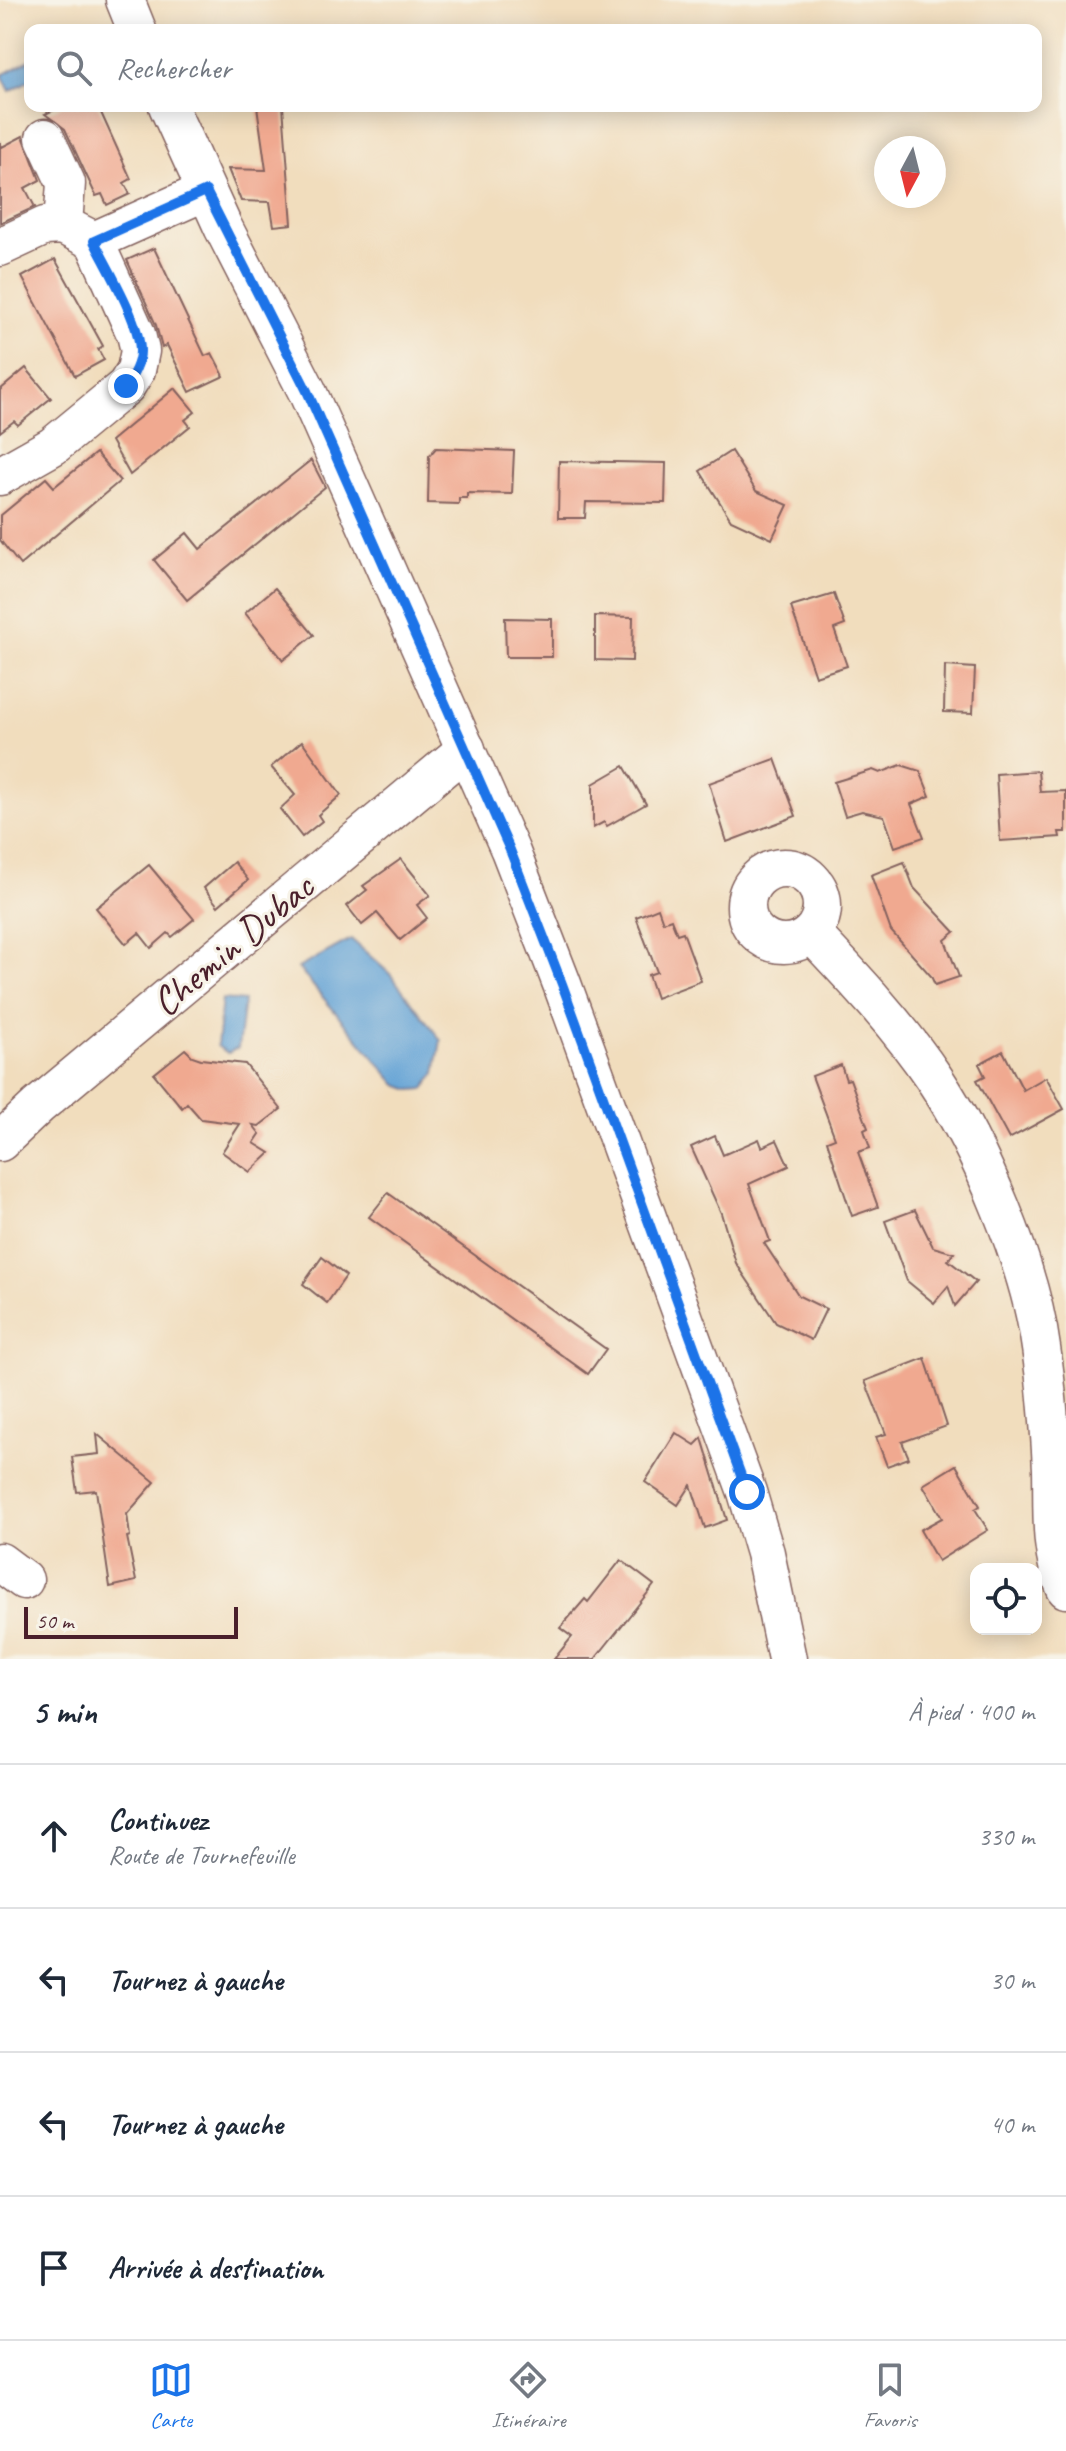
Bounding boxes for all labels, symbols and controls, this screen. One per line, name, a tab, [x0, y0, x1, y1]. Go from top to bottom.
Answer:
search box	[24, 24, 1042, 112]
icon: search	[52, 46, 96, 90]
text: Rechercher	[116, 49, 231, 87]
north arrow	[874, 136, 946, 208]
route end	[108, 368, 144, 404]
street label: Chemin Dubac	[141, 861, 325, 1027]
route start	[729, 1474, 765, 1510]
map controls	[970, 1563, 1042, 1635]
button: locate	[970, 1563, 1042, 1635]
scale bar	[24, 1603, 238, 1639]
text: 50 m	[36, 1607, 73, 1635]
text: 5 min	[32, 1690, 97, 1733]
text: À pied · 400 m	[908, 1695, 1034, 1728]
text: Continuez	[108, 1801, 207, 1839]
icon: ahead	[32, 1814, 76, 1858]
text: 330 m	[978, 1820, 1034, 1853]
text: Route de Tournefeuille	[108, 1839, 295, 1872]
icon: left	[32, 1958, 76, 2002]
text: Tournez à gauche	[108, 1961, 283, 1999]
text: 30 m	[990, 1964, 1034, 1997]
icon: left	[32, 2102, 76, 2146]
text: Tournez à gauche	[108, 2105, 283, 2143]
text: 40 m	[990, 2108, 1034, 2141]
icon: arrive	[32, 2246, 76, 2290]
text: Arrivée à destination	[108, 2249, 323, 2287]
tab: Carte	[149, 2358, 193, 2434]
tab: Itinéraire	[491, 2358, 566, 2434]
tab: Favoris	[864, 2358, 917, 2434]

